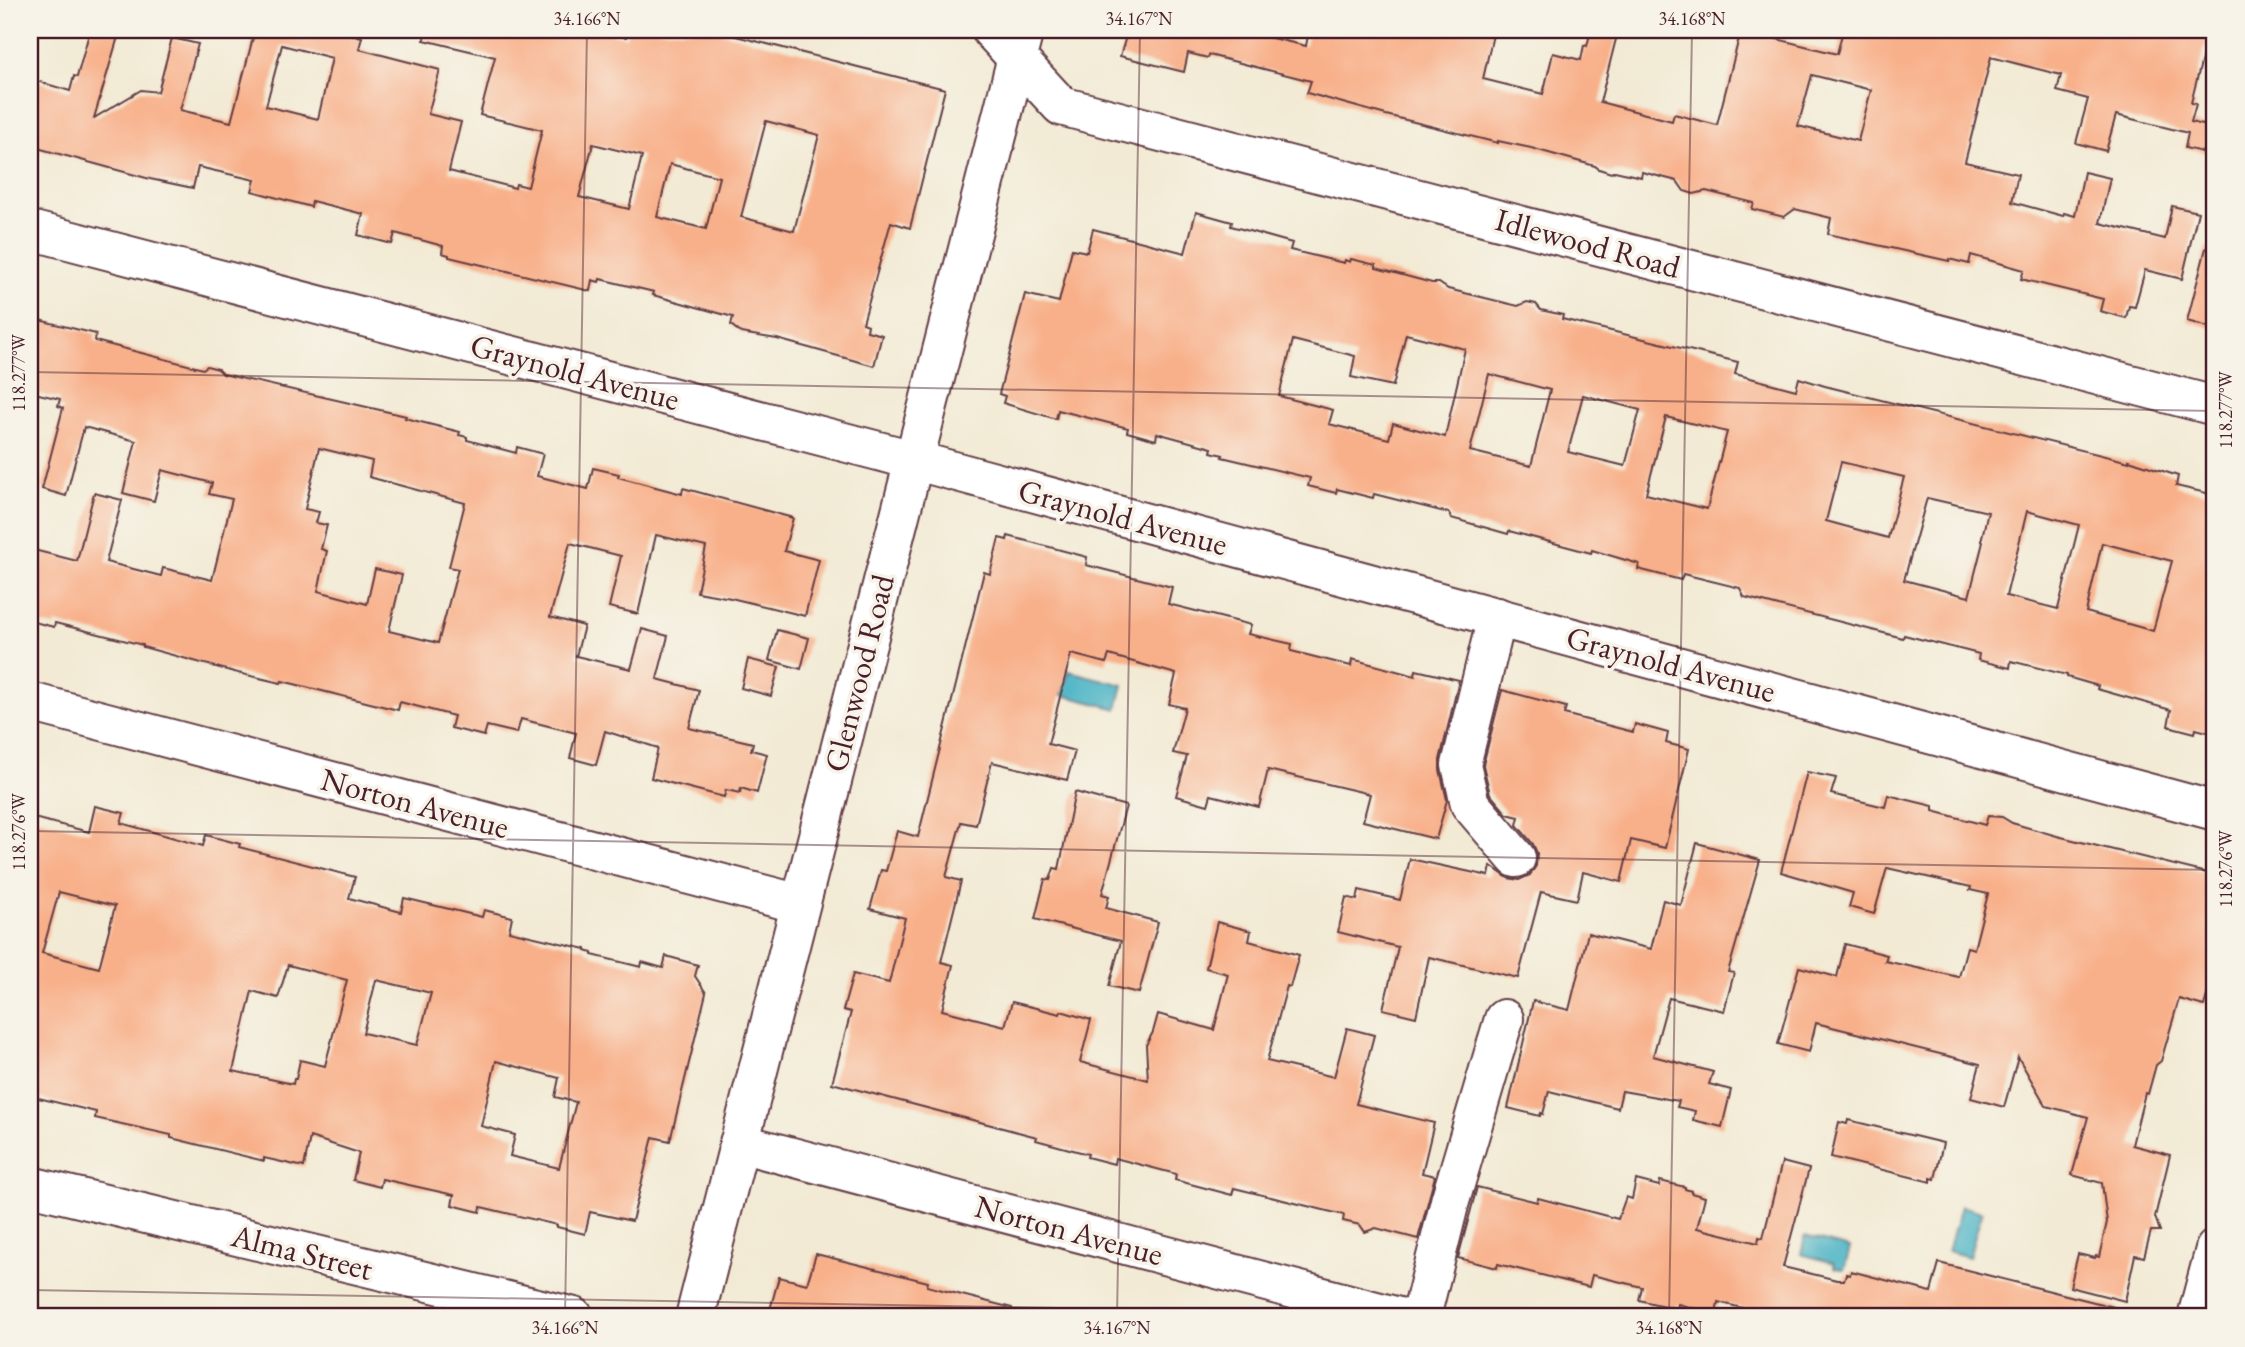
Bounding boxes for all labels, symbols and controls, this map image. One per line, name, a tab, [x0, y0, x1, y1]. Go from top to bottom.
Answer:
text: 34.166°N	[554, 7, 621, 30]
text: 34.167°N	[1106, 7, 1173, 30]
text: 34.168°N	[1659, 7, 1726, 30]
street label: Idlewood Road	[1491, 198, 1686, 288]
street label: Graynold Avenue	[466, 324, 684, 420]
text: 118.277°W	[7, 334, 30, 412]
text: 118.277°W	[2214, 371, 2237, 449]
street label: Graynold Avenue	[1014, 469, 1232, 565]
street label: Glenwood Road	[814, 569, 904, 776]
street label: Graynold Avenue	[1562, 616, 1780, 712]
street label: Norton Avenue	[316, 758, 514, 848]
text: 118.276°W	[7, 793, 30, 871]
text: 118.276°W	[2214, 830, 2237, 908]
street label: Norton Avenue	[970, 1185, 1168, 1275]
street label: Alma Street	[226, 1214, 377, 1290]
text: 34.166°N	[532, 1316, 599, 1339]
text: 34.167°N	[1084, 1316, 1151, 1339]
text: 34.168°N	[1636, 1316, 1703, 1339]

